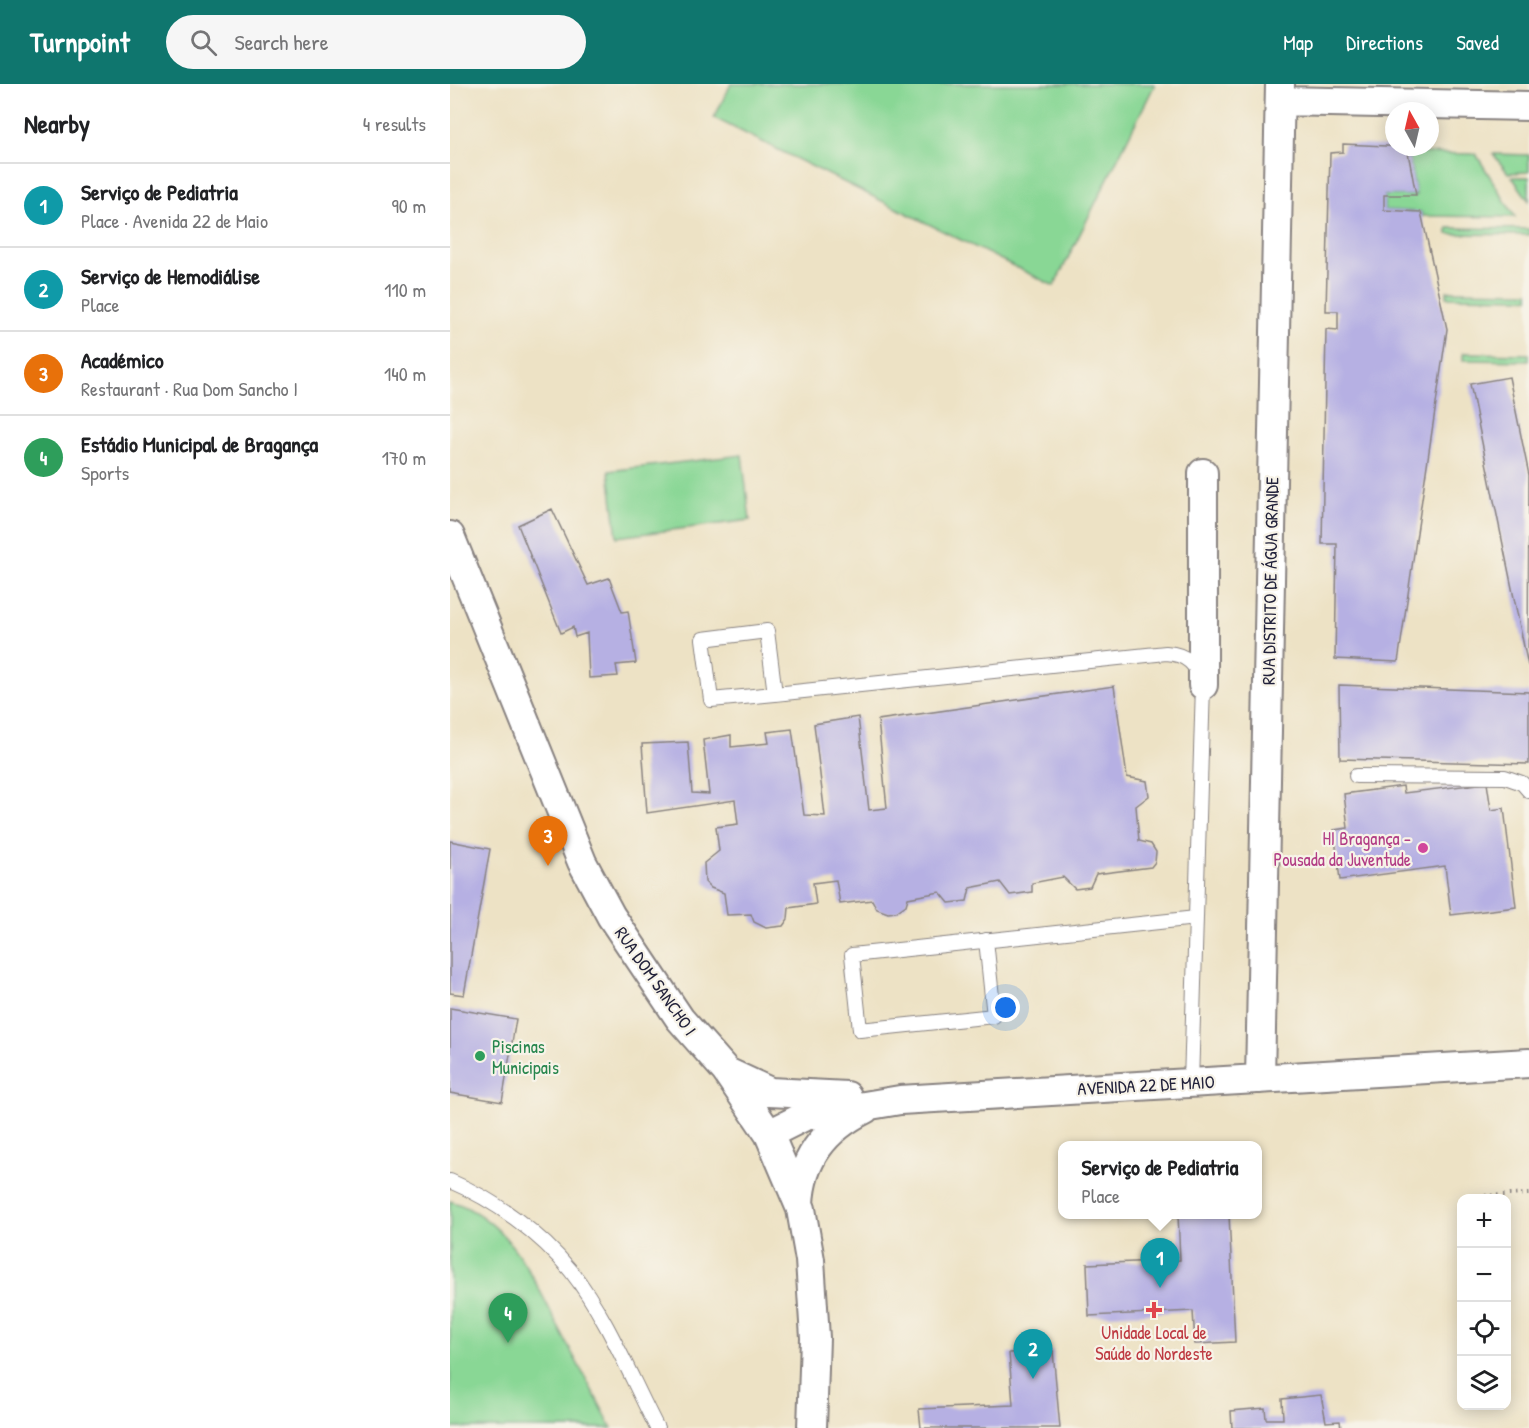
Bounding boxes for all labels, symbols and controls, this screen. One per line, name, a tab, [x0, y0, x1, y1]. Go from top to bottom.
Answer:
search box	[166, 15, 586, 69]
text: Turnpoint	[30, 23, 130, 61]
icon: search	[187, 26, 220, 59]
text: Search here	[235, 27, 329, 57]
text: Map	[1283, 28, 1313, 57]
text: Directions	[1346, 28, 1423, 57]
text: Saved	[1456, 28, 1499, 57]
north arrow	[1385, 102, 1439, 156]
text: Nearby	[24, 106, 90, 141]
text: 4 results	[363, 110, 426, 137]
text: Serviço de Pediatria	[81, 177, 238, 207]
text: 1	[40, 192, 47, 219]
text: 90 m	[392, 192, 426, 219]
text: Place · Avenida 22 de Maio	[81, 207, 268, 234]
text: Serviço de Hemodiálise	[81, 261, 260, 291]
text: 2	[39, 276, 48, 303]
text: 110 m	[384, 276, 426, 303]
text: Place	[81, 291, 120, 318]
text: Académico	[81, 345, 164, 375]
text: 3	[39, 360, 48, 387]
text: 140 m	[384, 360, 426, 387]
text: Restaurant · Rua Dom Sancho I	[81, 375, 298, 402]
text: Estádio Municipal de Bragança	[81, 429, 318, 459]
text: 4	[40, 444, 47, 471]
text: 170 m	[382, 444, 426, 471]
text: Sports	[81, 459, 129, 486]
street label: RUA DISTRITO DE ÁGUA GRANDE	[1256, 477, 1284, 685]
pin: 3	[528, 816, 568, 866]
place label: HI Bragança - Pousada da Juventude	[1274, 826, 1411, 872]
marker: HI Bragança - Pousada da Juventude	[1416, 841, 1430, 855]
street label: RUA DOM SANCHO I	[609, 922, 703, 1040]
your location	[991, 993, 1020, 1022]
place label: Piscinas Municipais	[492, 1034, 559, 1080]
marker: Piscinas Municipais	[473, 1049, 487, 1063]
street label: AVENIDA 22 DE MAIO	[1077, 1069, 1215, 1101]
popup	[1058, 1141, 1262, 1219]
text: Serviço de Pediatria	[1082, 1152, 1238, 1182]
text: Place	[1082, 1182, 1120, 1209]
map controls	[1457, 1194, 1511, 1410]
button: +	[1457, 1194, 1511, 1248]
pin: 1	[1140, 1238, 1180, 1288]
button: −	[1457, 1248, 1511, 1302]
pin: 4	[488, 1294, 528, 1343]
marker: Unidade Local de Saúde do Nordeste	[1145, 1301, 1163, 1319]
button: locate	[1457, 1302, 1511, 1356]
place label: Unidade Local de Saúde do Nordeste	[1095, 1320, 1213, 1366]
pin: 2	[1014, 1330, 1052, 1379]
button: layers	[1457, 1356, 1511, 1410]

